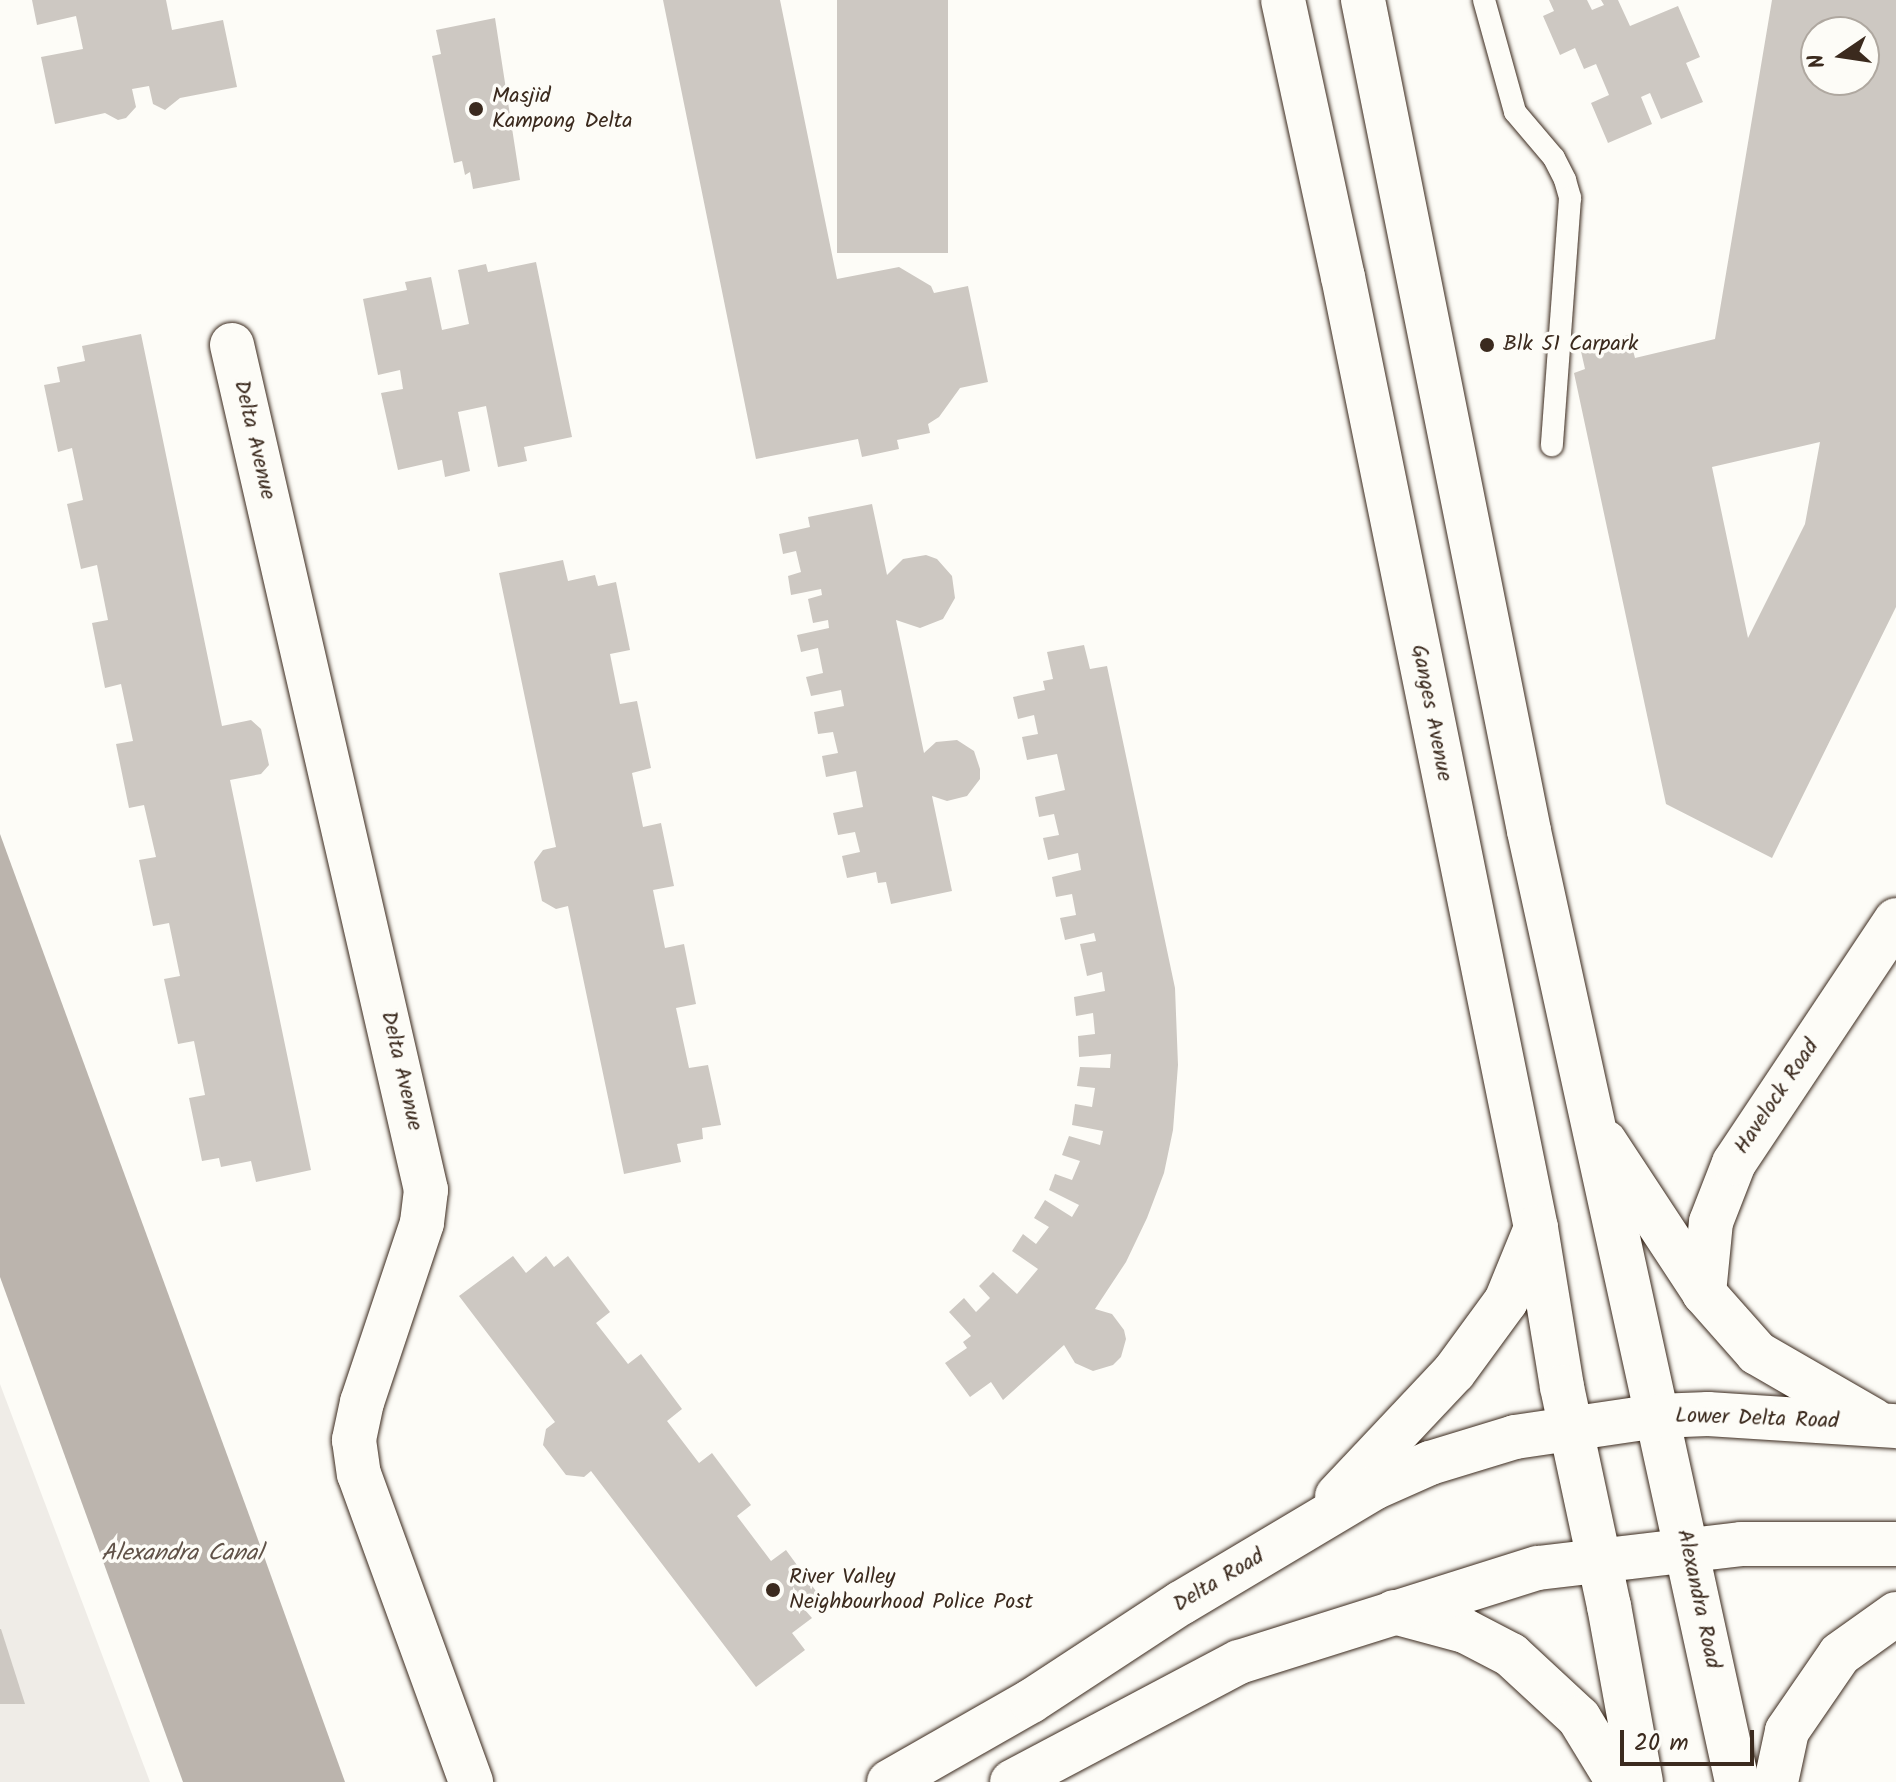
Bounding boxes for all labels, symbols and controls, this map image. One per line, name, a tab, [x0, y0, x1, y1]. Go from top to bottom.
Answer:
north arrow	[1800, 16, 1880, 96]
text: N	[1799, 50, 1837, 72]
place label: Masjid Kampong Delta	[492, 83, 633, 134]
marker: Masjid Kampong Delta	[467, 100, 485, 118]
place label: Blk 51 Carpark	[1503, 332, 1638, 358]
marker: Blk 51 Carpark	[1478, 336, 1496, 354]
street label: Delta Avenue	[227, 378, 281, 502]
street label: Ganges Avenue	[1405, 642, 1457, 784]
street label: Delta Avenue	[374, 1009, 428, 1133]
street label: Havelock Road	[1729, 1035, 1825, 1159]
street label: Lower Delta Road	[1675, 1403, 1839, 1435]
street label: Alexandra Road	[1670, 1527, 1726, 1671]
water label: Alexandra Canal	[101, 1540, 263, 1568]
street label: Delta Road	[1169, 1544, 1269, 1618]
place label: River Valley Neighbourhood Police Post	[789, 1564, 1033, 1616]
marker: River Valley Neighbourhood Police Post	[764, 1581, 782, 1599]
scale bar	[1624, 1714, 1758, 1764]
text: 20 m	[1634, 1724, 1689, 1763]

